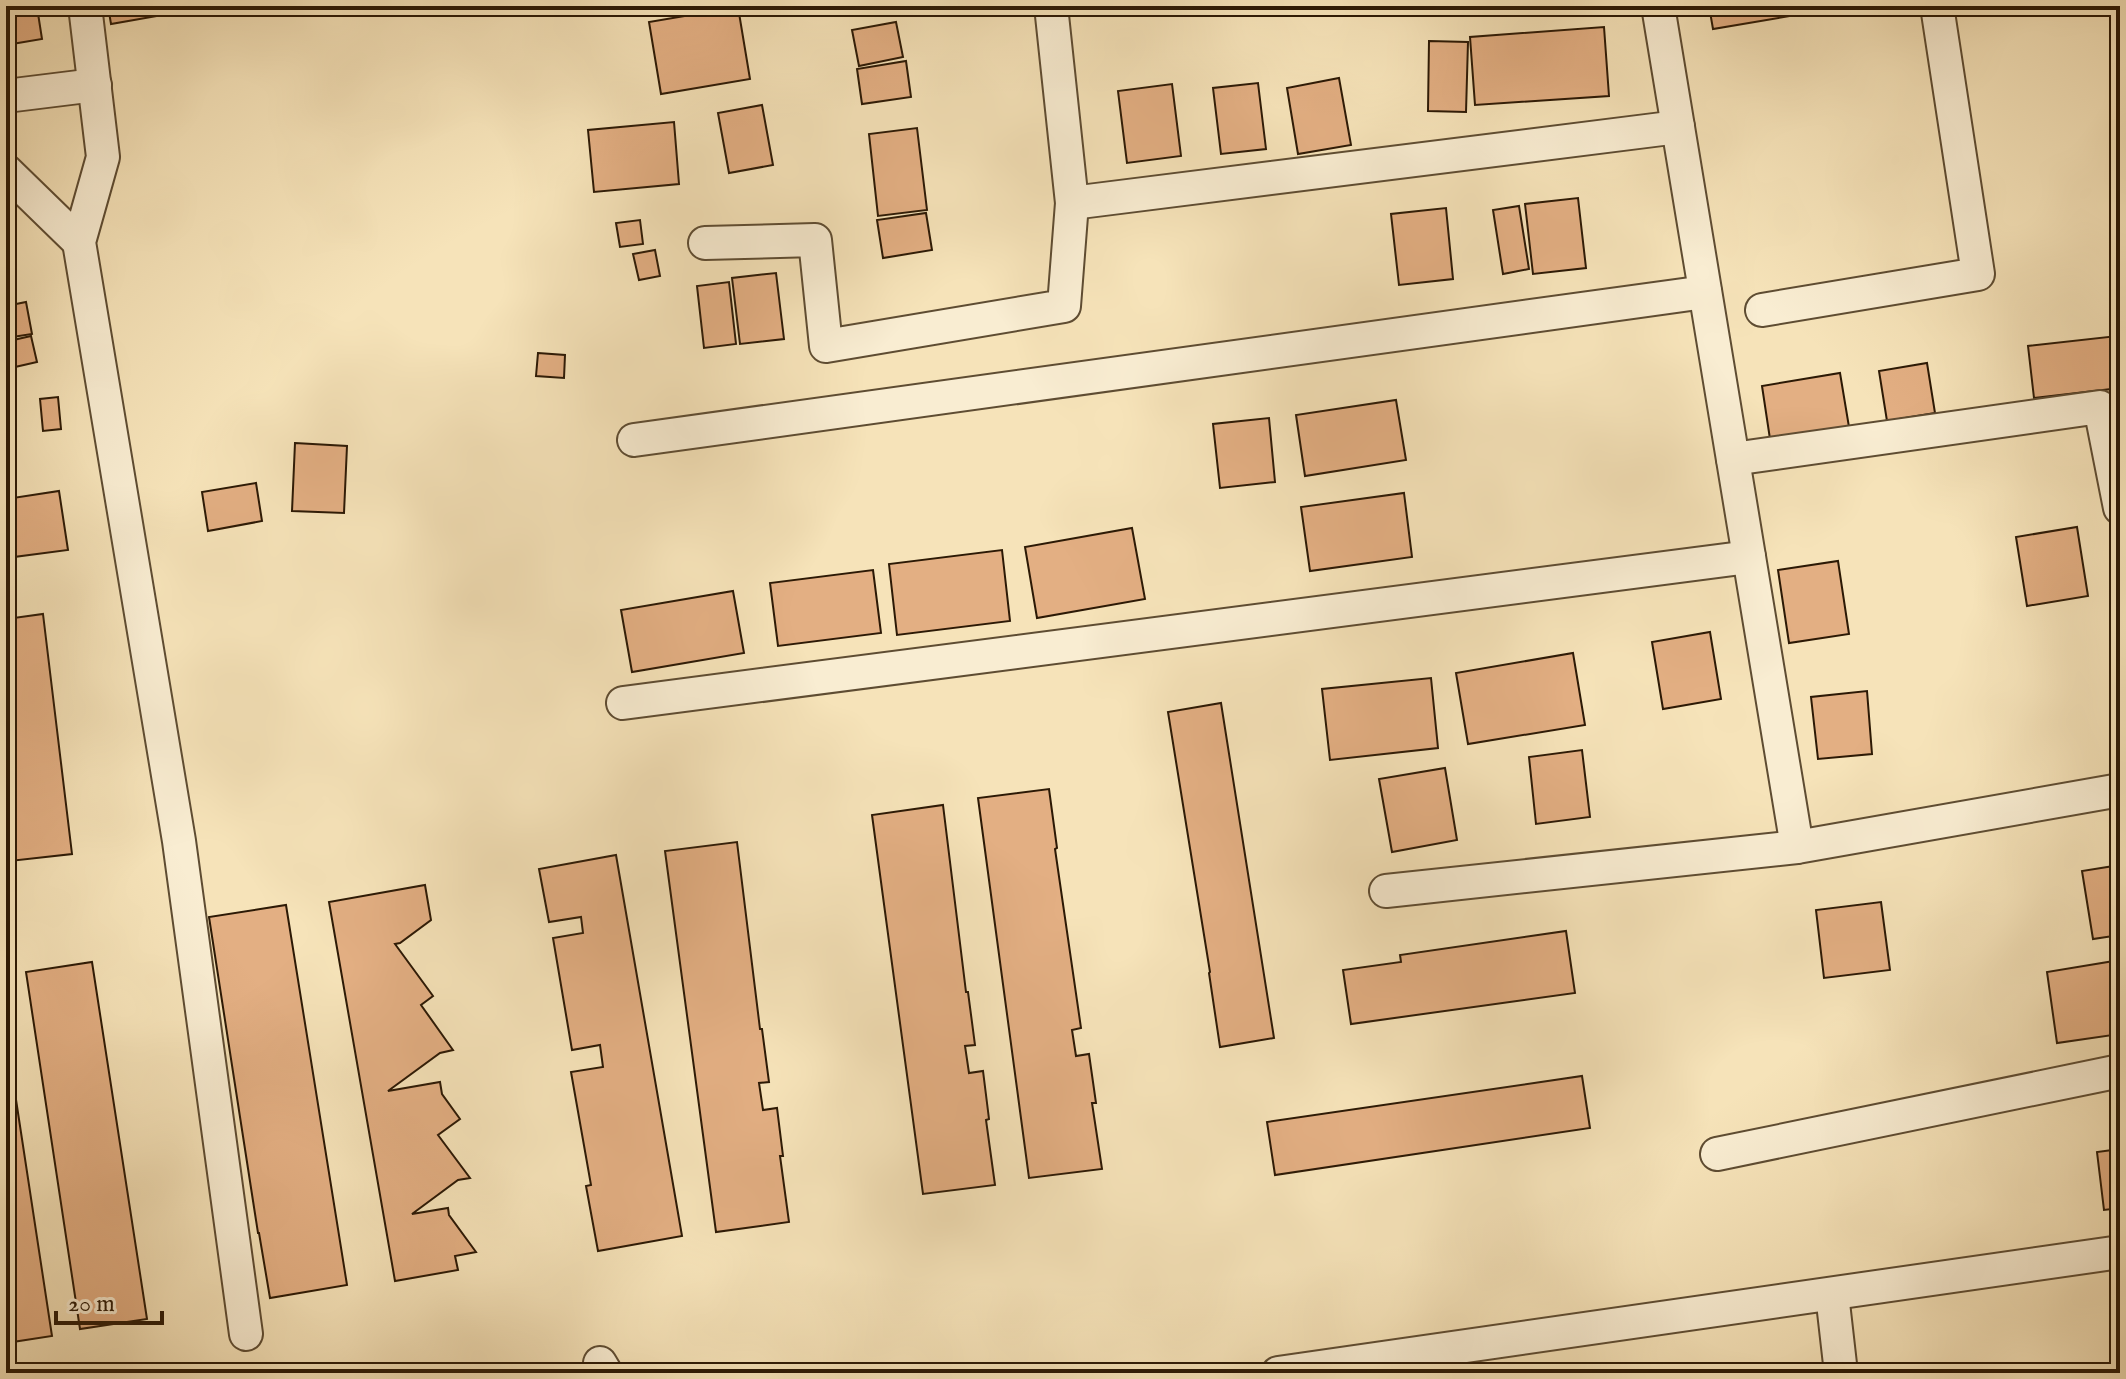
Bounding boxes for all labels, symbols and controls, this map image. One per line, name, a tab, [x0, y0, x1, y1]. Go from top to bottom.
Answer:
scale bar	[56, 1275, 162, 1325]
text: 20 m	[68, 1289, 115, 1320]

